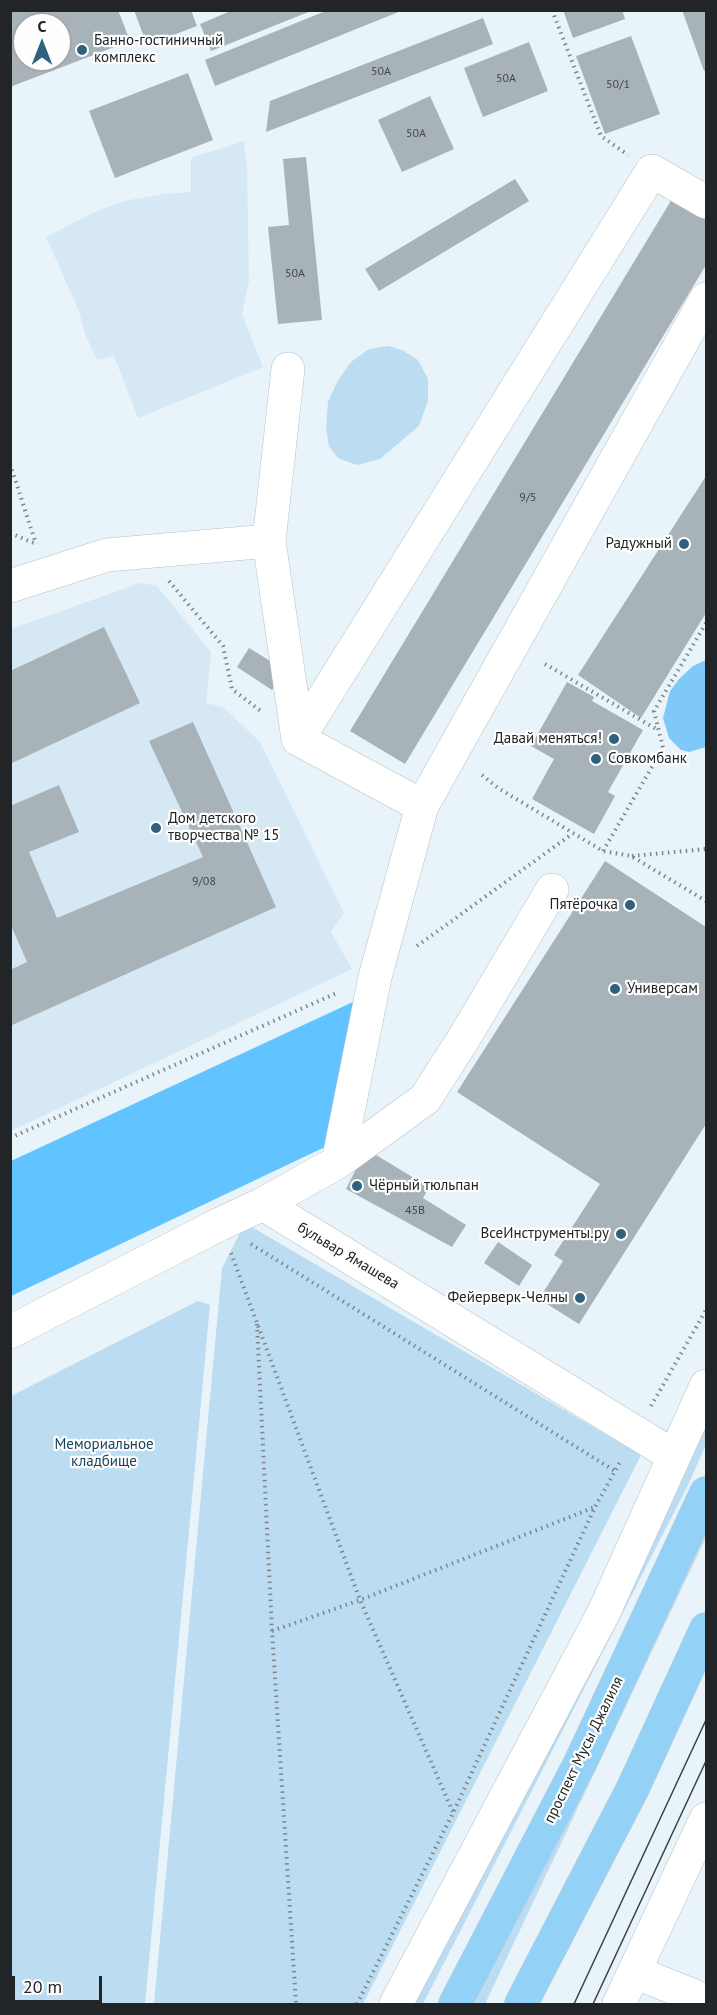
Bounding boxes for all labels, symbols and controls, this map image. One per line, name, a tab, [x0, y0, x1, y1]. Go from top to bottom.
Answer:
north arrow	[12, 12, 72, 72]
text: С	[38, 16, 46, 36]
place label: Банно-гостиничный комплекс	[94, 32, 223, 67]
marker: Банно-гостиничный комплекс	[75, 43, 89, 57]
house number: 50А	[371, 65, 391, 79]
house number: 50А	[496, 72, 516, 86]
house number: 50/1	[606, 78, 630, 92]
house number: 50А	[406, 127, 426, 141]
house number: 50А	[285, 267, 305, 281]
house number: 9/5	[519, 491, 537, 505]
place label: Радужный	[606, 535, 672, 553]
marker: Радужный	[677, 537, 691, 551]
place label: Давай меняться!	[494, 730, 602, 748]
marker: Давай меняться!	[607, 732, 621, 746]
place label: Совкомбанк	[608, 750, 687, 768]
marker: Совкомбанк	[589, 752, 603, 766]
place label: Дом детского творчества № 15	[168, 810, 280, 845]
marker: Дом детского творчества № 15	[149, 821, 163, 835]
house number: 9/08	[192, 875, 216, 889]
place label: Пятёрочка	[550, 896, 618, 914]
marker: Пятёрочка	[623, 898, 637, 912]
place label: Универсам	[627, 980, 698, 998]
marker: Универсам	[608, 982, 622, 996]
place label: Чёрный тюльпан	[369, 1177, 479, 1195]
marker: Чёрный тюльпан	[350, 1179, 364, 1193]
house number: 45В	[405, 1204, 425, 1218]
street label: бульвар Ямашева	[294, 1219, 402, 1293]
place label: ВсеИнструменты.ру	[480, 1225, 609, 1243]
marker: ВсеИнструменты.ру	[614, 1227, 628, 1241]
place label: Фейерверк-Челны	[447, 1289, 568, 1307]
marker: Фейерверк-Челны	[573, 1291, 587, 1305]
park label: Мемориальное кладбище	[54, 1436, 154, 1471]
street label: проспект Мусы Джалиля	[541, 1674, 627, 1826]
scale bar	[15, 1964, 105, 2002]
text: 20 m	[23, 1975, 62, 1998]

